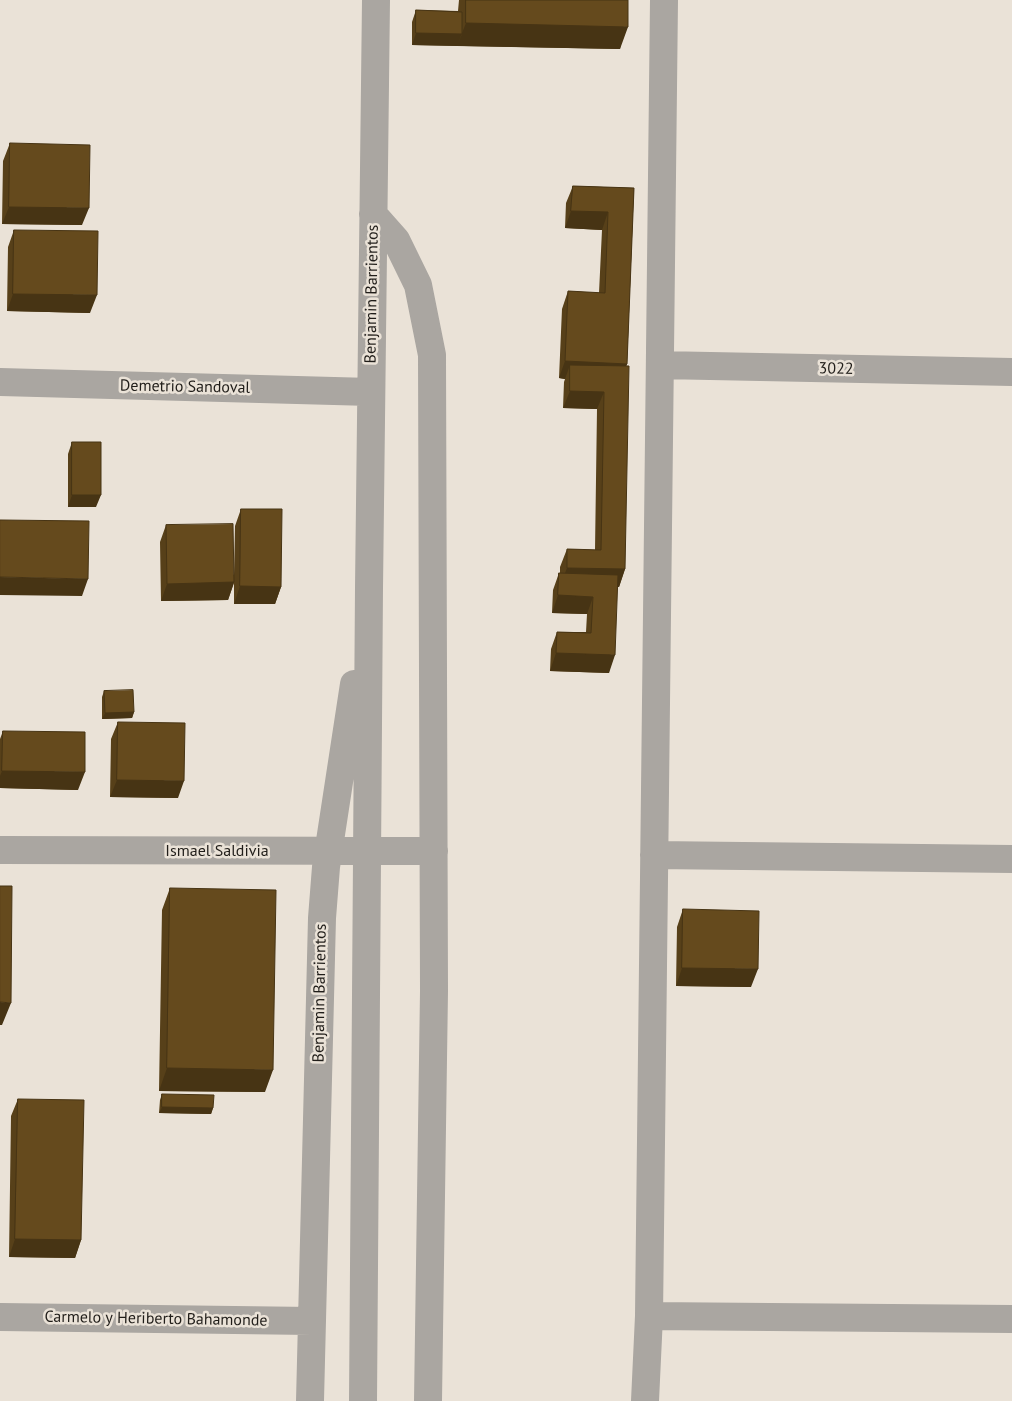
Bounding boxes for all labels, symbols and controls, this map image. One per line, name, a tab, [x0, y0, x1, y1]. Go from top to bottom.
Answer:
street label: Benjamin Barrientos	[361, 225, 383, 363]
street label: 3022	[818, 359, 854, 379]
street label: Demetrio Sandoval	[120, 376, 250, 398]
street label: Ismael Saldivia	[165, 841, 269, 861]
street label: Benjamin Barrientos	[309, 924, 331, 1062]
street label: Carmelo y Heriberto Bahamonde	[44, 1307, 268, 1331]

